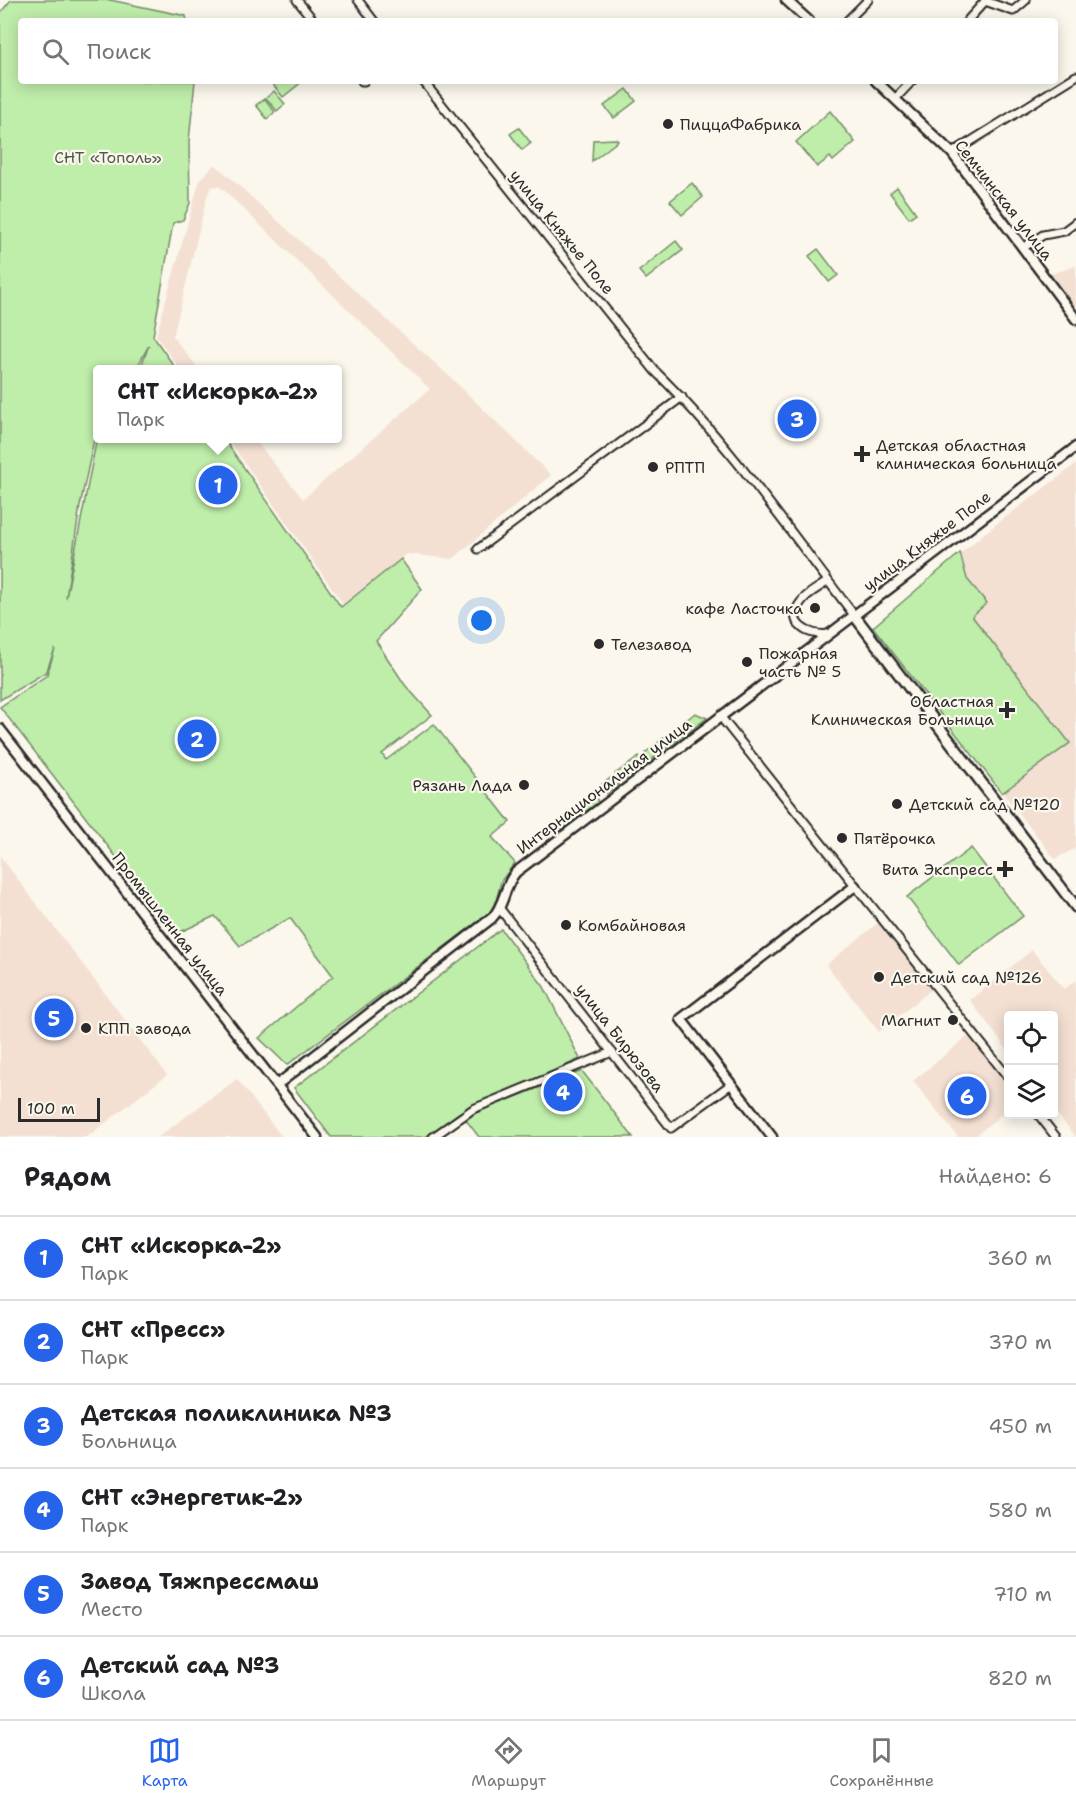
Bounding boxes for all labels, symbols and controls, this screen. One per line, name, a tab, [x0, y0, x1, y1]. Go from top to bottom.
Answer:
search box	[18, 18, 1058, 84]
icon: search	[39, 35, 72, 68]
text: Поиск	[87, 37, 151, 66]
place label: ПиццаФабрика	[680, 114, 801, 135]
marker: ПиццаФабрика	[661, 117, 675, 131]
street label: Семчинская улица	[950, 135, 1058, 265]
park label: СНТ «Тополь»	[54, 147, 162, 168]
street label: улица Княжье Поле	[505, 165, 619, 299]
popup	[93, 365, 342, 443]
text: СНТ «Искорка-2»	[117, 377, 318, 406]
pin: 3	[778, 396, 816, 442]
text: Парк	[117, 406, 165, 432]
place label: Детская областная клиническая больница	[876, 435, 1057, 474]
marker: Детская областная клиническая больница	[853, 445, 871, 463]
place label: РПТП	[665, 457, 705, 478]
marker: РПТП	[646, 460, 660, 474]
pin: 1	[198, 462, 238, 508]
street label: улица Княжье Поле	[859, 486, 995, 596]
place label: кафе Ласточка	[686, 598, 803, 619]
marker: кафе Ласточка	[808, 601, 822, 615]
your location	[467, 606, 496, 635]
place label: Телезавод	[611, 634, 691, 655]
marker: Телезавод	[592, 637, 606, 651]
place label: Пожарная часть № 5	[759, 643, 841, 682]
marker: Пожарная часть № 5	[740, 655, 754, 669]
place label: Областная Клиническая Больница	[811, 691, 994, 730]
marker: Областная Клиническая Больница	[998, 701, 1016, 719]
street label: Интернациональная улица	[512, 713, 696, 859]
pin: 2	[178, 716, 216, 762]
place label: Рязань Лада	[413, 775, 512, 796]
marker: Рязань Лада	[517, 778, 531, 792]
place label: Детский сад №120	[909, 794, 1060, 815]
marker: Детский сад №120	[890, 797, 904, 811]
place label: Пятёрочка	[854, 828, 935, 849]
marker: Пятёрочка	[835, 831, 849, 845]
street label: Промышленная улица	[107, 848, 233, 1000]
place label: Вита Экспресс	[882, 859, 993, 880]
marker: Вита Экспресс	[998, 862, 1012, 876]
place label: Комбайновая	[578, 915, 686, 936]
marker: Комбайновая	[559, 918, 573, 932]
place label: Детский сад №126	[891, 967, 1042, 988]
marker: Детский сад №126	[872, 970, 886, 984]
street label: улица Бирюзова	[571, 979, 669, 1097]
pin: 5	[34, 996, 74, 1040]
place label: Магнит	[881, 1010, 942, 1031]
map controls	[1004, 1011, 1058, 1119]
button: locate	[1004, 1011, 1058, 1065]
marker: Магнит	[946, 1013, 960, 1027]
place label: КПП завода	[98, 1018, 191, 1039]
marker: КПП завода	[79, 1021, 93, 1035]
button: layers	[1004, 1065, 1058, 1119]
pin: 4	[544, 1070, 582, 1114]
pin: 6	[948, 1074, 986, 1118]
scale bar	[18, 1095, 100, 1122]
text: 100 m	[27, 1098, 75, 1119]
text: Рядом	[24, 1159, 111, 1194]
text: Найдено: 6	[939, 1163, 1052, 1189]
text: СНТ «Искорка-2»	[81, 1231, 282, 1260]
text: 1	[39, 1245, 48, 1271]
text: 360 m	[987, 1245, 1052, 1271]
text: Парк	[81, 1260, 128, 1286]
text: СНТ «Пресс»	[81, 1315, 225, 1344]
text: 2	[37, 1329, 51, 1355]
text: 370 m	[988, 1329, 1052, 1355]
text: Парк	[81, 1344, 128, 1370]
text: Детская поликлиника №3	[81, 1399, 392, 1428]
text: 3	[37, 1413, 51, 1439]
text: 450 m	[988, 1413, 1052, 1439]
text: Больница	[81, 1428, 177, 1454]
text: СНТ «Энергетик-2»	[81, 1483, 303, 1512]
text: 4	[37, 1497, 51, 1523]
text: 580 m	[989, 1497, 1052, 1523]
text: Парк	[81, 1512, 128, 1538]
text: Завод Тяжпрессмаш	[81, 1567, 319, 1596]
text: 5	[37, 1581, 50, 1607]
text: 710 m	[993, 1581, 1052, 1607]
text: Место	[81, 1596, 143, 1622]
text: Детский сад №3	[81, 1651, 280, 1680]
text: 6	[37, 1665, 51, 1691]
text: 820 m	[988, 1665, 1052, 1691]
text: Школа	[81, 1680, 146, 1706]
tab: Карта	[142, 1734, 188, 1791]
tab: Маршрут	[471, 1734, 546, 1791]
tab: Сохранённые	[830, 1734, 934, 1791]

